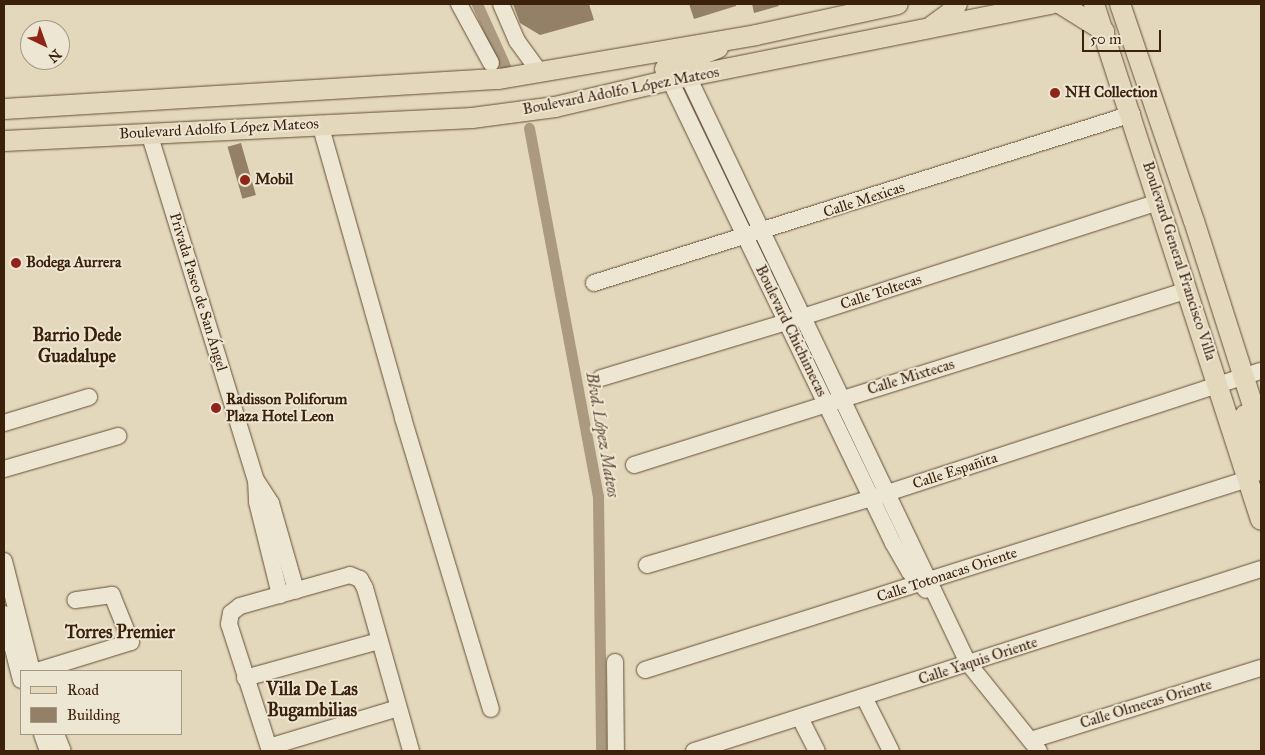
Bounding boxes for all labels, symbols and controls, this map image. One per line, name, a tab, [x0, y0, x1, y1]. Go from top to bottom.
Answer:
north arrow	[20, 20, 70, 70]
scale bar	[1085, 20, 1164, 52]
text: 50 m	[1090, 30, 1122, 48]
text: N	[45, 45, 65, 66]
street label: Boulevard Adolfo López Mateos	[521, 63, 721, 119]
place label: NH Collection	[1065, 84, 1158, 102]
marker: NH Collection	[1049, 87, 1061, 99]
street label: Boulevard Adolfo López Mateos	[119, 115, 319, 143]
street label: Boulevard General Francisco Villa	[1138, 159, 1220, 363]
place label: Mobil	[255, 171, 293, 189]
marker: Mobil	[239, 174, 251, 186]
street label: Calle Mexicas	[821, 178, 907, 222]
street label: Privada Paseo de San Ángel	[165, 211, 231, 373]
place label: Bodega Aurrera	[26, 254, 121, 272]
marker: Bodega Aurrera	[10, 257, 22, 269]
street label: Boulevard Chichimecas	[751, 262, 831, 400]
street label: Calle Toltecas	[838, 270, 924, 314]
district label: Barrio Dede Guadalupe	[32, 325, 122, 368]
street label: Calle Mixtecas	[865, 355, 957, 399]
water label: Blvd. López Mateos	[582, 371, 622, 499]
place label: Radisson Poliforum Plaza Hotel Leon	[226, 390, 347, 425]
marker: Radisson Poliforum Plaza Hotel Leon	[210, 402, 222, 414]
street label: Calle Españita	[910, 449, 1000, 493]
street label: Calle Totonacas Oriente	[875, 544, 1019, 606]
district label: Torres Premier	[65, 621, 175, 643]
street label: Calle Yaquis Oriente	[916, 633, 1040, 689]
legend	[20, 670, 182, 735]
street label: Calle Olmecas Oriente	[1078, 675, 1214, 733]
district label: Villa De Las Bugambilias	[266, 679, 358, 722]
text: Road	[67, 681, 99, 699]
text: Building	[67, 706, 120, 724]

